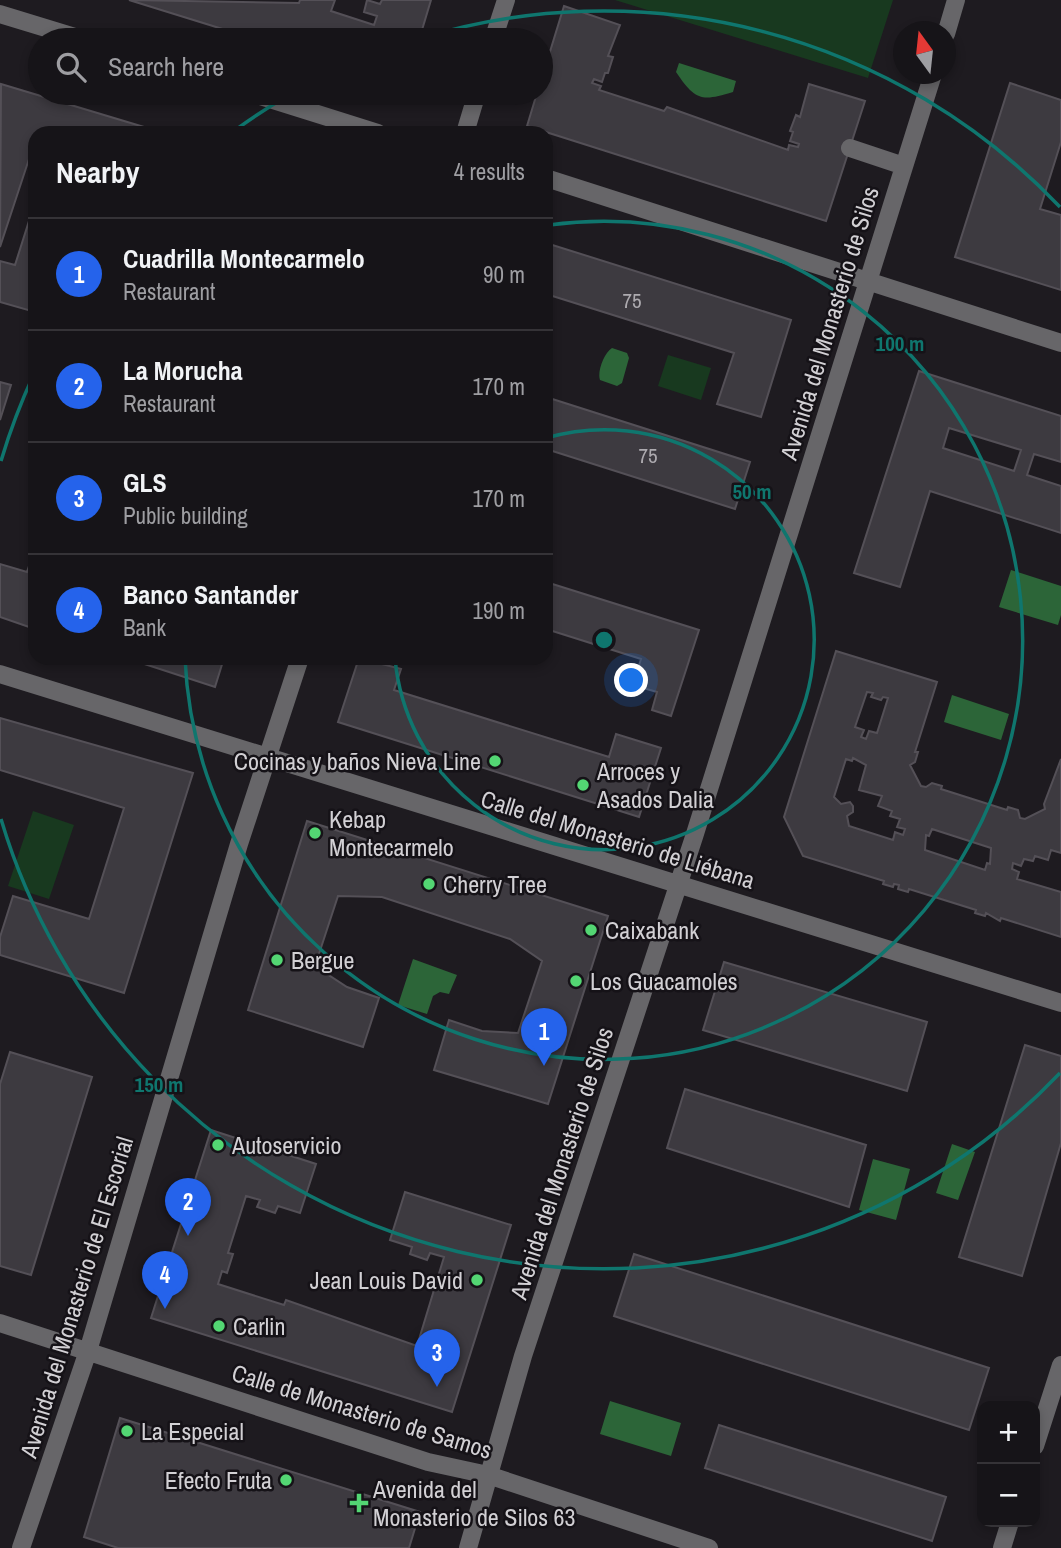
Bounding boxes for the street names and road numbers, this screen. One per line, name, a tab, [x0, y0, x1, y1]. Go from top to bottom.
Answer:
street label: Avenida del Monasterio de Silos	[772, 182, 886, 464]
street label: Calle del Monasterio de Liébana	[477, 782, 759, 896]
street label: Avenida del Monasterio de Silos	[502, 1023, 620, 1304]
street label: Avenida del Monasterio de El Escorial	[12, 1132, 140, 1463]
street label: Calle de Monasterio de Samos	[228, 1356, 496, 1466]

